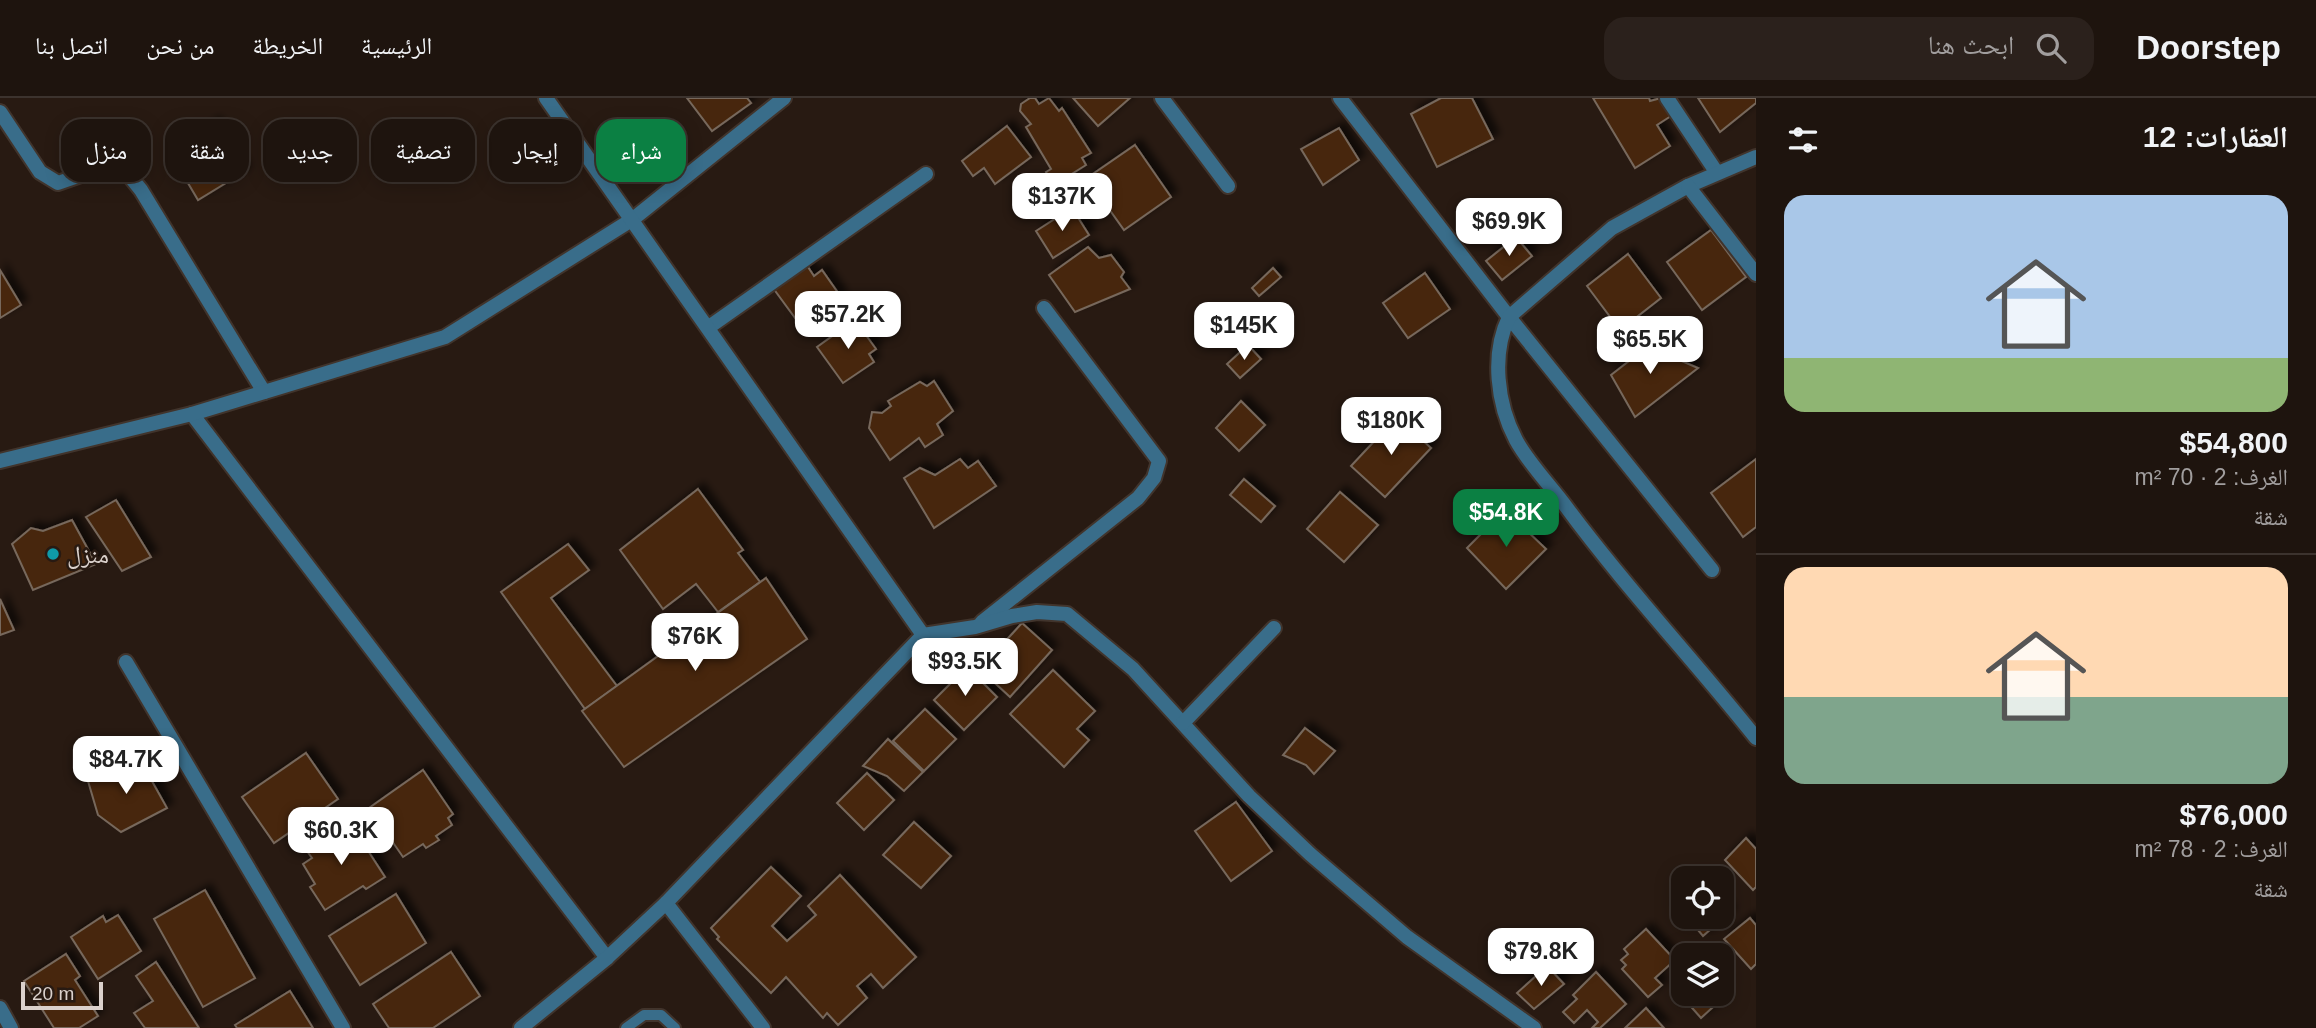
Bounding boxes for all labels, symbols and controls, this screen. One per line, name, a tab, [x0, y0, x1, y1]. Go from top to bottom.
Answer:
search box	[1604, 17, 2094, 80]
icon: search	[2032, 29, 2070, 67]
text: Doorstep	[2136, 29, 2281, 66]
text: ابحث هنا	[1928, 30, 2014, 60]
text: اتصل بنا	[35, 32, 108, 59]
text: من نحن	[146, 32, 214, 59]
text: الخريطة	[252, 32, 323, 59]
text: الرئيسية	[361, 32, 432, 59]
chip: منزل	[61, 119, 151, 182]
chip: شقة	[165, 119, 249, 182]
chip: جديد	[263, 119, 357, 182]
chip: تصفية	[371, 119, 475, 182]
chip: إيجار	[489, 119, 582, 182]
chip: شراء	[596, 119, 686, 182]
text: العقارات: 12	[2143, 120, 2288, 153]
icon: filters	[1784, 121, 1822, 159]
pin: $137K	[1013, 174, 1111, 233]
text: $137K	[1028, 183, 1096, 209]
pin: $69.9K	[1452, 198, 1566, 258]
text: $69.9K	[1472, 208, 1546, 234]
icon: home	[1973, 241, 2099, 367]
pin: $57.2K	[791, 292, 905, 351]
text: $57.2K	[811, 301, 885, 327]
pin: $145K	[1195, 302, 1293, 362]
text: $145K	[1210, 312, 1278, 338]
pin: $65.5K	[1593, 316, 1707, 376]
text: $65.5K	[1613, 326, 1687, 352]
pin: $180K	[1342, 398, 1440, 457]
text: $180K	[1357, 407, 1425, 433]
text: $54,800	[2180, 426, 2288, 459]
text: الغرف: 2 · 70 m²	[2134, 464, 2288, 490]
pin: $54.8K	[1449, 490, 1563, 549]
text: $54.8K	[1469, 499, 1543, 525]
text: شقة	[2254, 504, 2288, 530]
place label: منزل	[67, 541, 109, 569]
marker: منزل	[45, 546, 61, 562]
icon: home	[1973, 613, 2099, 739]
pin: $76K	[654, 614, 736, 673]
text: $76K	[668, 623, 722, 649]
pin: $93.5K	[908, 638, 1022, 698]
text: $93.5K	[928, 648, 1002, 674]
pin: $84.7K	[69, 736, 183, 796]
text: $84.7K	[89, 746, 163, 772]
text: $76,000	[2180, 798, 2288, 831]
pin: $60.3K	[284, 808, 398, 867]
text: $60.3K	[304, 817, 378, 843]
text: الغرف: 2 · 78 m²	[2134, 836, 2288, 862]
map controls	[1671, 866, 1734, 1006]
button: locate	[1671, 866, 1734, 929]
text: شقة	[2254, 876, 2288, 902]
pin: $79.8K	[1484, 928, 1598, 988]
text: $79.8K	[1504, 938, 1578, 964]
button: layers	[1671, 943, 1734, 1006]
scale bar	[21, 979, 103, 1011]
text: 20 m	[32, 983, 74, 1004]

